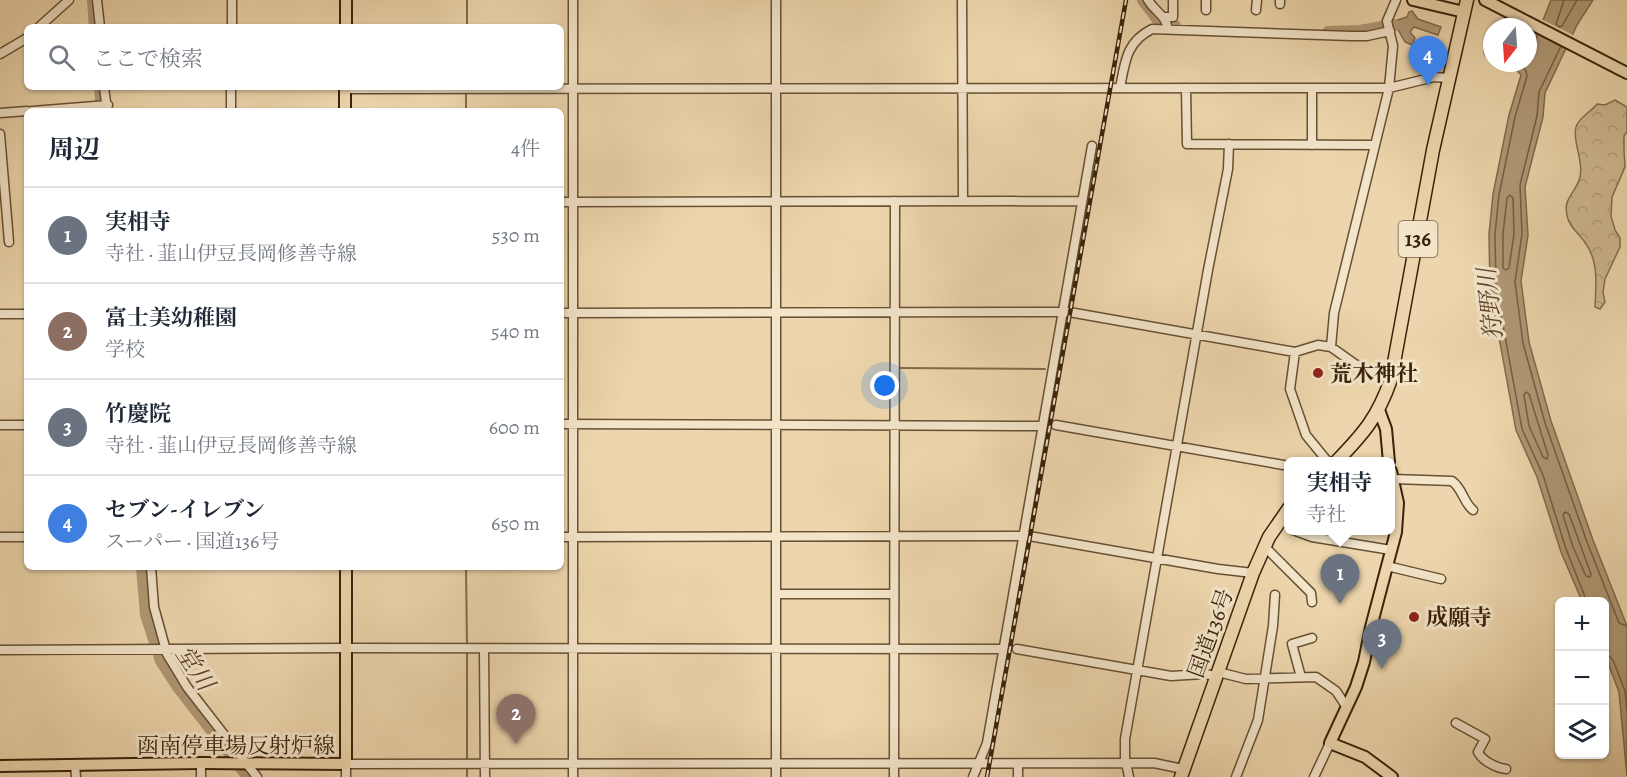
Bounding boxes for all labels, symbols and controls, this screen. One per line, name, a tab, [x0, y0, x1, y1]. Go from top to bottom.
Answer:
north arrow	[1483, 18, 1537, 72]
search box	[24, 24, 564, 90]
pin: 4	[1408, 36, 1448, 86]
icon: search	[45, 41, 78, 74]
text: ここで検索	[93, 44, 203, 74]
text: 周辺	[48, 132, 100, 167]
text: 4件	[511, 135, 540, 162]
text: 実相寺	[105, 207, 171, 237]
road number: 136	[1398, 221, 1438, 257]
text: 1	[64, 222, 71, 249]
text: 530 m	[492, 222, 540, 249]
text: 寺社 · 韮山伊豆長岡修善寺線	[105, 240, 357, 267]
water label: 狩野川	[1470, 264, 1510, 341]
text: 富士美幼稚園	[105, 303, 237, 333]
text: 2	[63, 318, 72, 345]
text: 540 m	[491, 318, 540, 345]
text: 学校	[105, 336, 145, 363]
place label: 荒木神社	[1330, 359, 1418, 389]
marker: 荒木神社	[1311, 366, 1325, 380]
your location	[870, 371, 899, 400]
text: 竹慶院	[105, 399, 171, 429]
text: 3	[63, 414, 72, 441]
text: 600 m	[489, 414, 540, 441]
text: 寺社 · 韮山伊豆長岡修善寺線	[105, 432, 357, 459]
popup	[1284, 457, 1395, 535]
text: 実相寺	[1306, 468, 1373, 498]
text: セブン-イレブン	[105, 495, 265, 525]
text: 寺社	[1306, 501, 1346, 528]
text: 4	[63, 510, 72, 537]
text: 650 m	[491, 510, 540, 537]
text: スーパー · 国道136号	[105, 528, 279, 555]
pin: 1	[1320, 554, 1360, 604]
street label: 国道136号	[1181, 585, 1241, 682]
map controls	[1555, 597, 1609, 759]
button: +	[1555, 597, 1609, 651]
place label: 成願寺	[1426, 603, 1492, 633]
marker: 成願寺	[1407, 610, 1421, 624]
pin: 3	[1362, 620, 1402, 669]
water label: 堂川	[168, 639, 223, 699]
button: −	[1555, 651, 1609, 705]
pin: 2	[496, 694, 536, 744]
button: layers	[1555, 705, 1609, 759]
street label: 函南停車場反射炉線	[137, 731, 335, 761]

